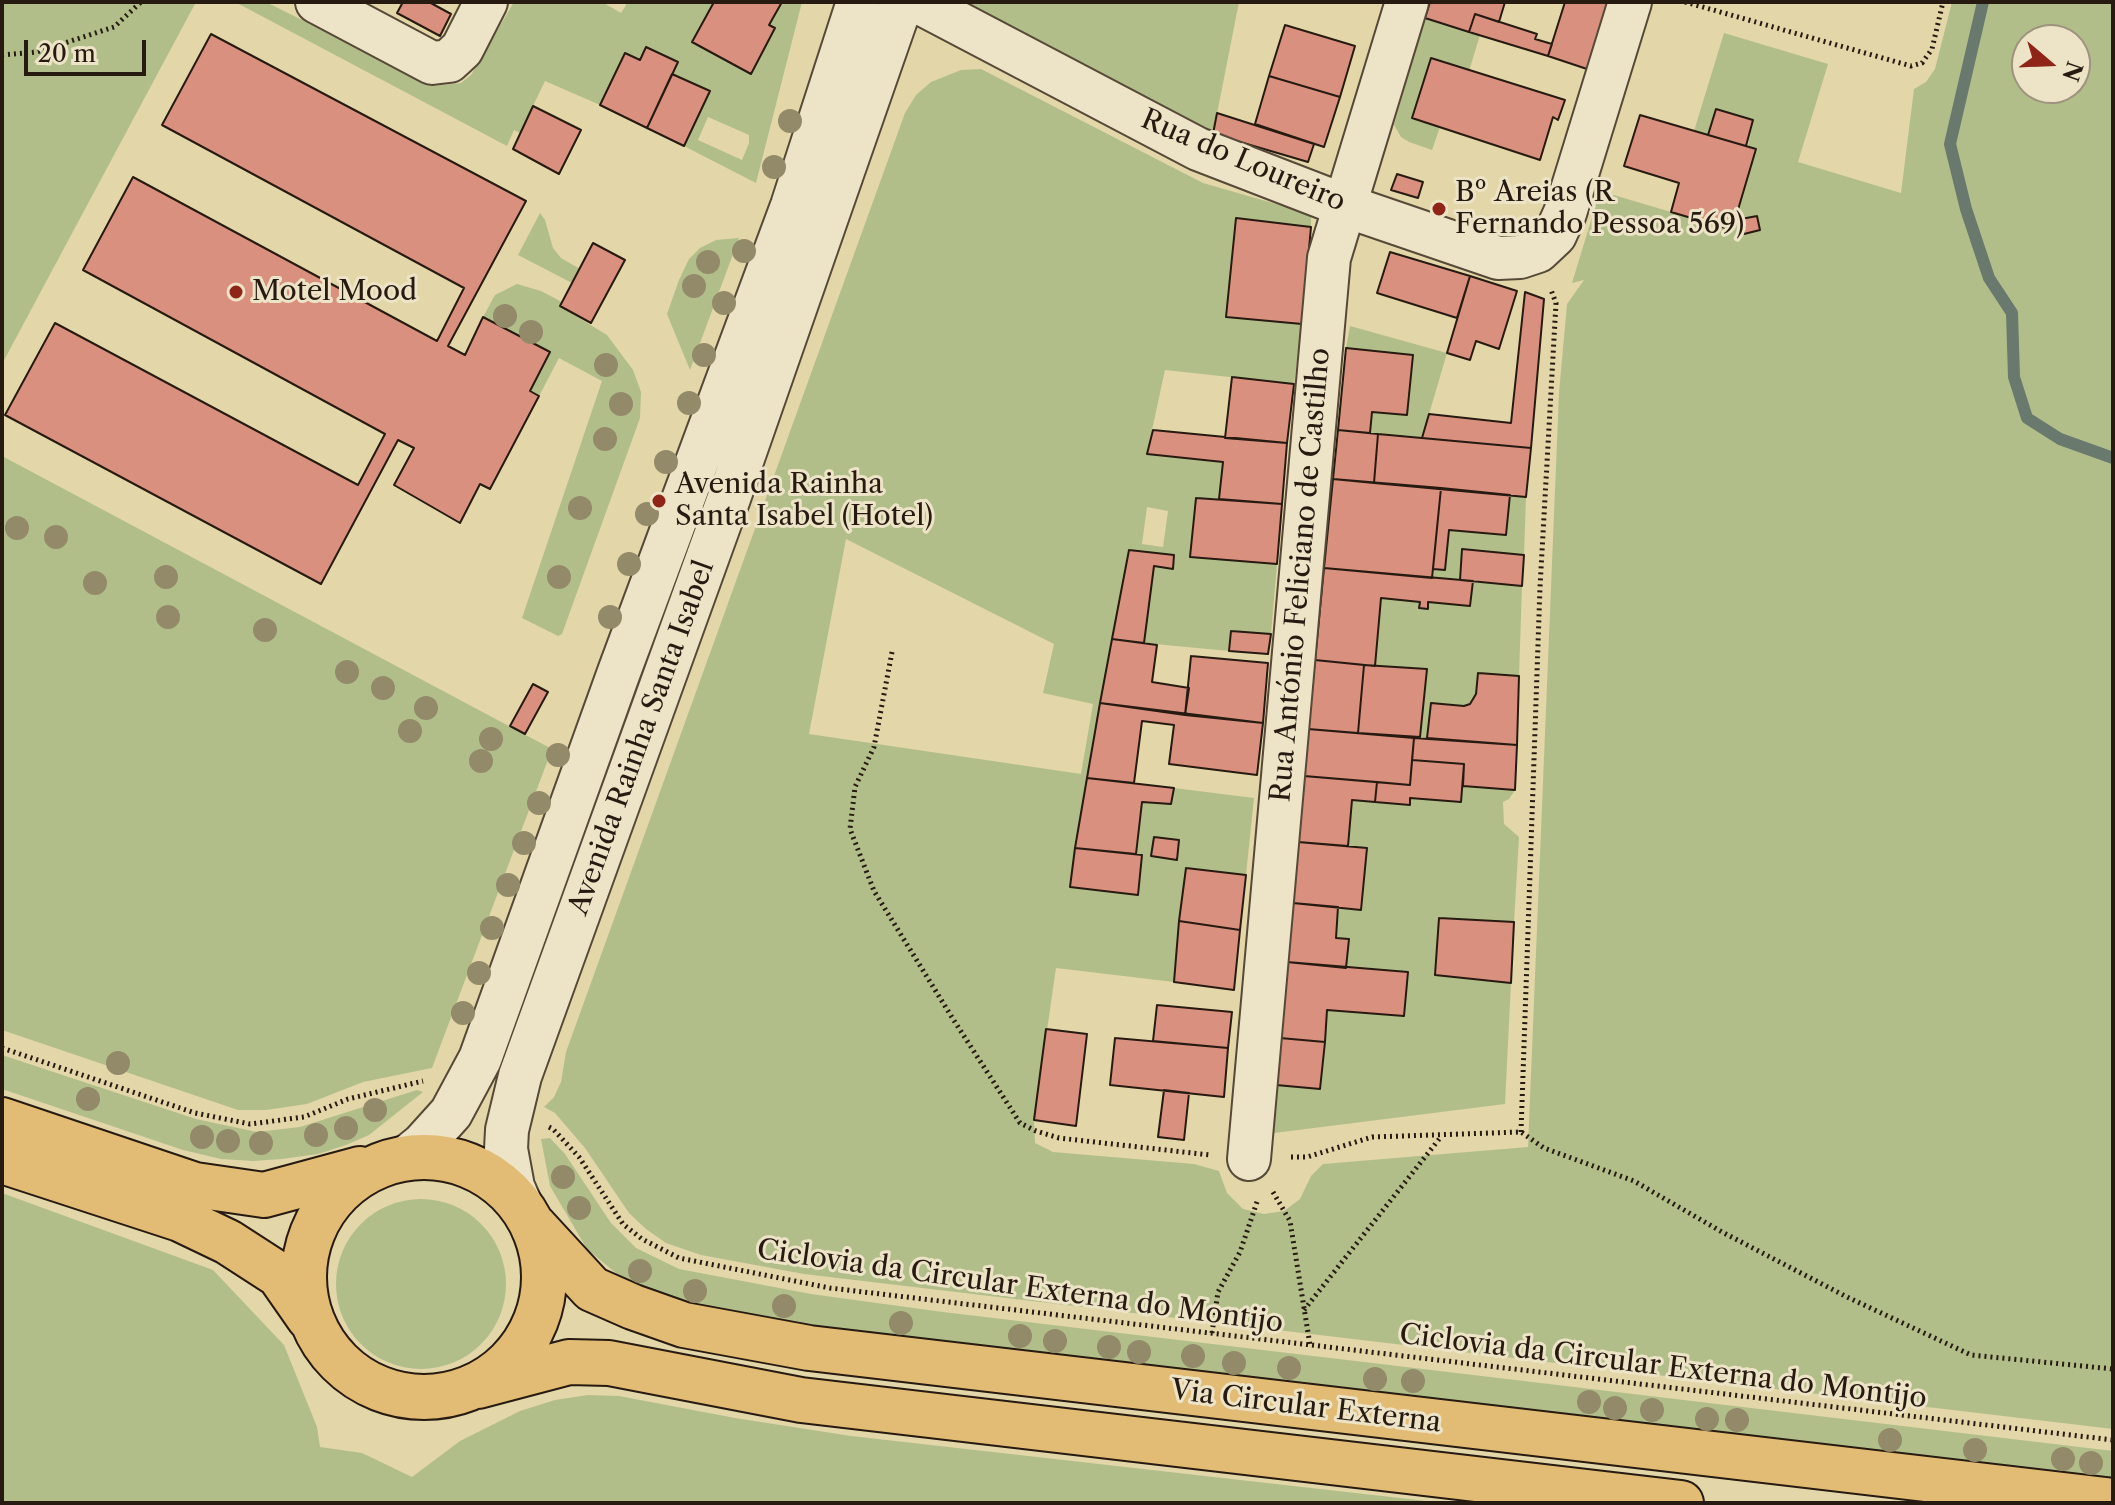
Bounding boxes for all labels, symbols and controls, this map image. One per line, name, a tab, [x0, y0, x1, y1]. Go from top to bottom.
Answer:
scale bar	[28, 24, 150, 74]
north arrow	[2011, 24, 2091, 104]
text: 20 m	[38, 39, 96, 68]
text: N	[2056, 58, 2088, 85]
street label: Rua do Loureiro	[1136, 103, 1350, 219]
place label: Bº Areias (R Fernando Pessoa 569)	[1455, 176, 1744, 242]
marker: Bº Areias (R Fernando Pessoa 569)	[1430, 200, 1448, 218]
place label: Motel Mood	[252, 275, 417, 309]
marker: Motel Mood	[227, 283, 245, 301]
street label: Rua António Feliciano de Castilho	[1264, 347, 1338, 803]
place label: Avenida Rainha Santa Isabel (Hotel)	[675, 468, 933, 534]
marker: Avenida Rainha Santa Isabel (Hotel)	[650, 492, 668, 510]
street label: Avenida Rainha Santa Isabel	[562, 556, 722, 920]
street label: Ciclovia da Circular Externa do Montijo	[755, 1233, 1285, 1341]
street label: Ciclovia da Circular Externa do Montijo	[1398, 1318, 1928, 1416]
street label: Via Circular Externa	[1169, 1374, 1443, 1440]

